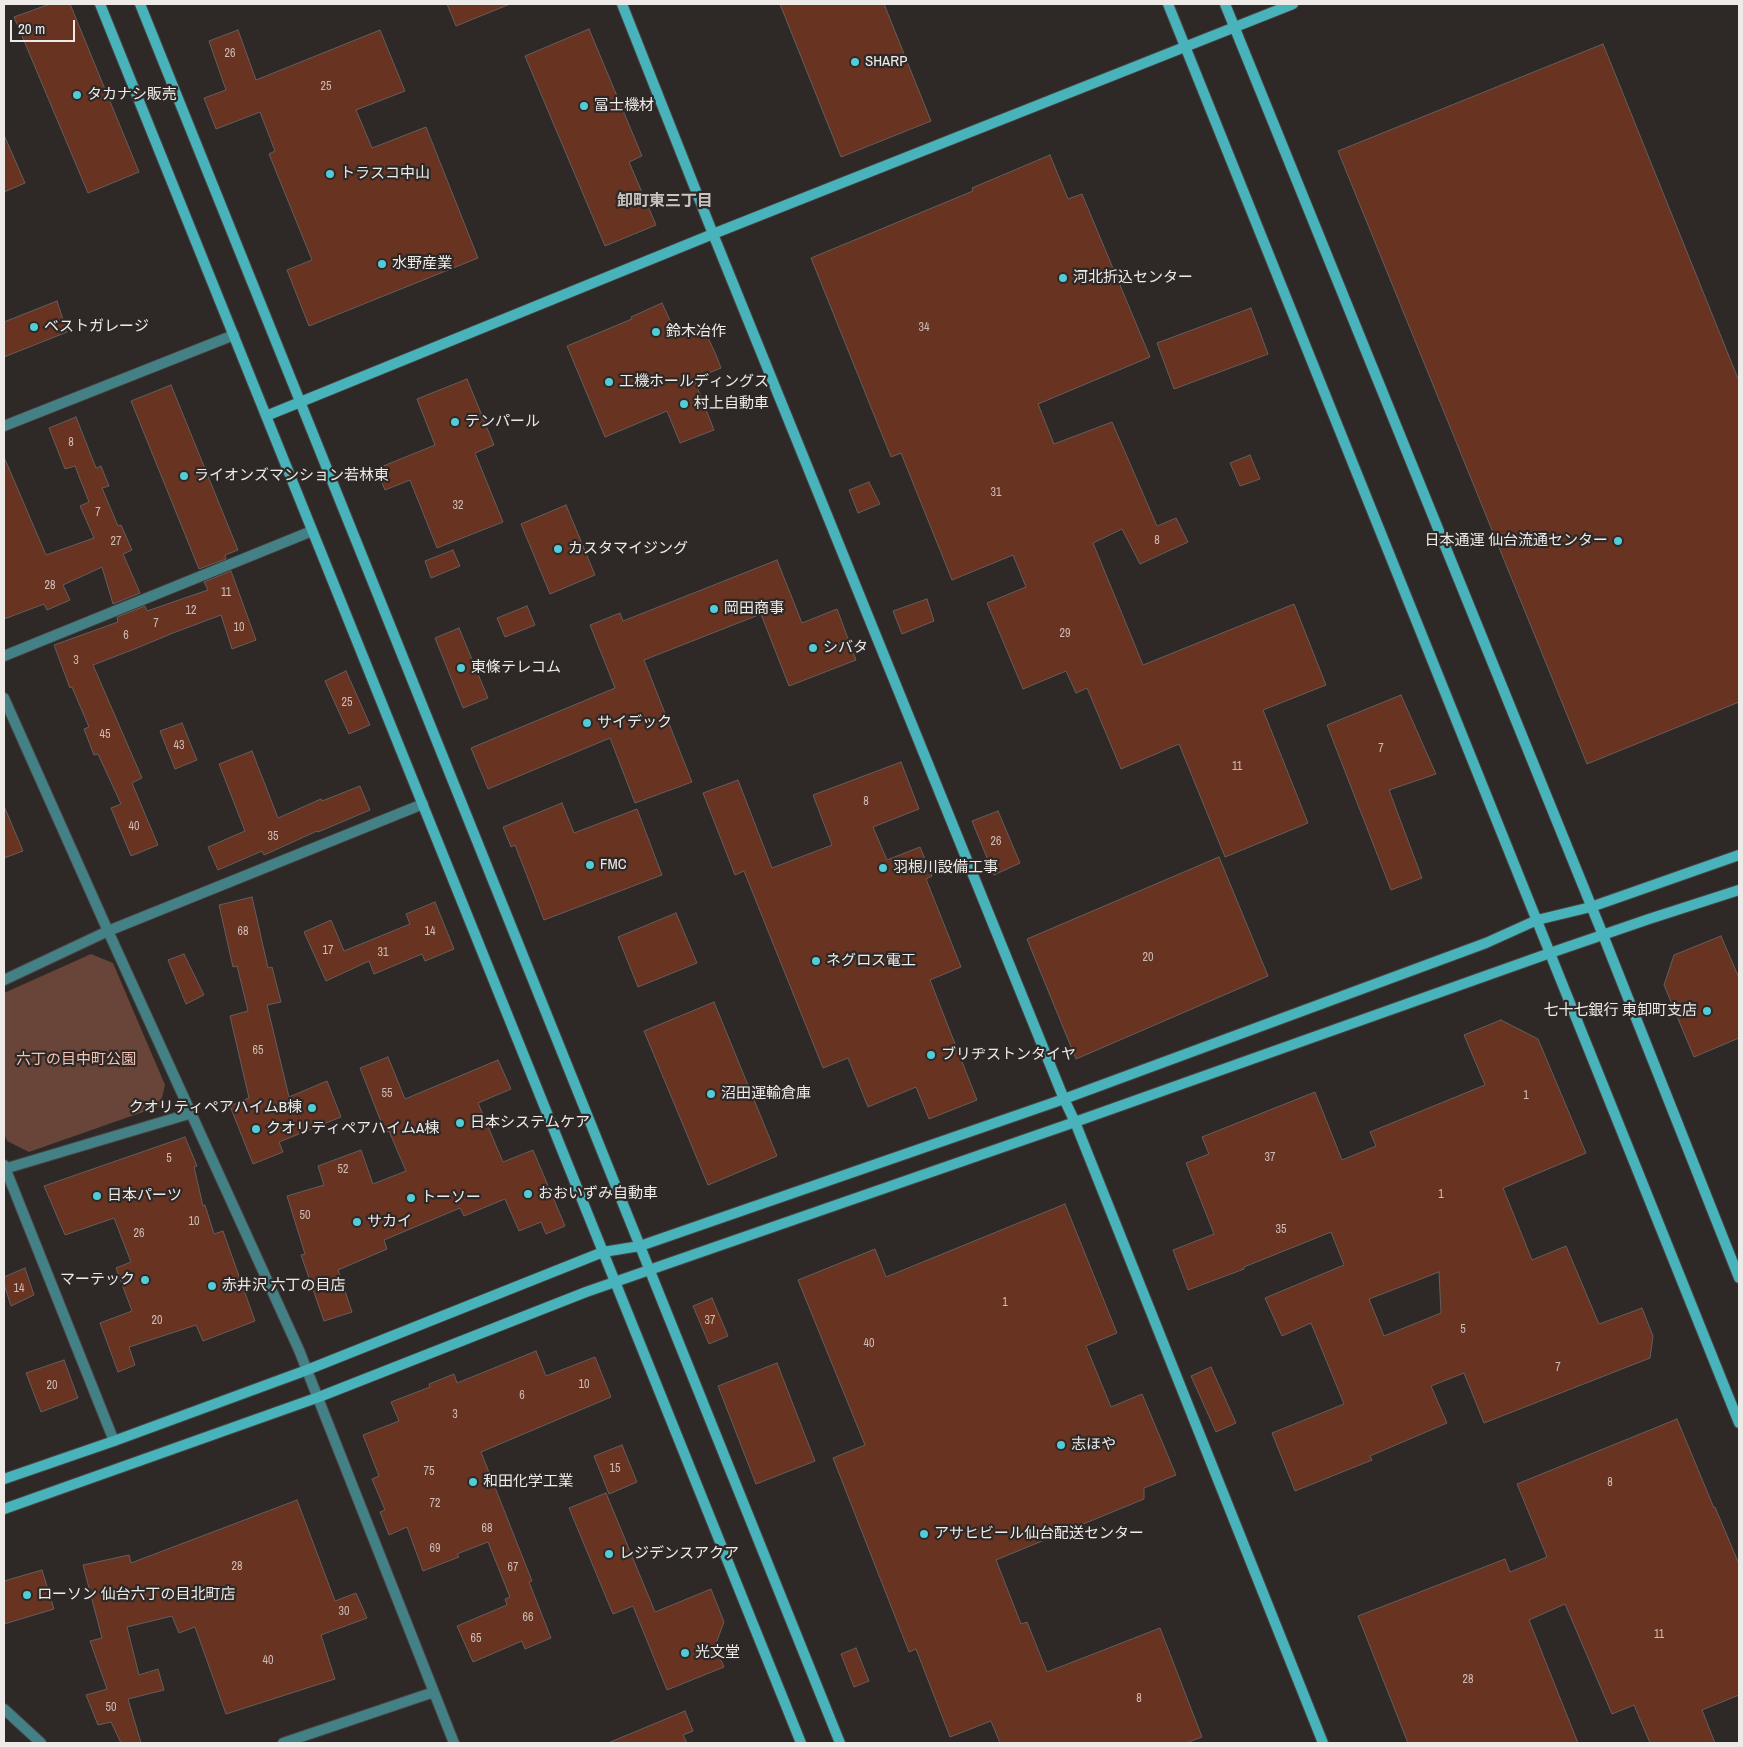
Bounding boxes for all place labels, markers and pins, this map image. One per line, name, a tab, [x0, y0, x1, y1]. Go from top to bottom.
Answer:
place label: SHARP	[865, 53, 907, 71]
marker: SHARP	[849, 56, 861, 68]
place label: タカナシ販売	[87, 86, 177, 104]
marker: タカナシ販売	[71, 89, 83, 101]
place label: 冨士機材	[594, 97, 654, 115]
marker: 冨士機材	[578, 100, 590, 112]
place label: トラスコ中山	[340, 165, 430, 183]
marker: トラスコ中山	[324, 168, 336, 180]
place label: 水野産業	[392, 255, 452, 273]
marker: 水野産業	[376, 258, 388, 270]
place label: 河北折込センター	[1073, 269, 1193, 287]
marker: 河北折込センター	[1057, 272, 1069, 284]
place label: ベストガレージ	[44, 318, 149, 336]
marker: ベストガレージ	[28, 321, 40, 333]
place label: 鈴木冶作	[666, 323, 726, 341]
marker: 鈴木冶作	[650, 326, 662, 338]
place label: 工機ホールディングス	[619, 373, 769, 391]
marker: 工機ホールディングス	[603, 376, 615, 388]
place label: 村上自動車	[694, 395, 769, 413]
marker: 村上自動車	[678, 398, 690, 410]
place label: テンパール	[465, 413, 540, 431]
marker: テンパール	[449, 416, 461, 428]
place label: ライオンズマンション若林東	[194, 467, 389, 485]
marker: ライオンズマンション若林東	[178, 470, 190, 482]
place label: 日本通運 仙台流通センター	[1425, 532, 1608, 550]
marker: 日本通運 仙台流通センター	[1612, 535, 1624, 547]
place label: カスタマイジング	[568, 540, 688, 558]
marker: カスタマイジング	[552, 543, 564, 555]
place label: 岡田商事	[724, 600, 784, 618]
marker: 岡田商事	[708, 603, 720, 615]
place label: シバタ	[823, 639, 868, 657]
marker: シバタ	[807, 642, 819, 654]
place label: 東條テレコム	[471, 659, 561, 677]
marker: 東條テレコム	[455, 662, 467, 674]
place label: サイデック	[597, 714, 672, 732]
marker: サイデック	[581, 717, 593, 729]
place label: FMC	[600, 856, 627, 874]
marker: FMC	[584, 859, 596, 871]
place label: 羽根川設備工事	[893, 859, 998, 877]
marker: 羽根川設備工事	[877, 862, 889, 874]
place label: ネグロス電工	[826, 952, 916, 970]
marker: ネグロス電工	[810, 955, 822, 967]
place label: 七十七銀行 東卸町支店	[1544, 1002, 1697, 1020]
marker: 七十七銀行 東卸町支店	[1701, 1005, 1713, 1017]
place label: ブリヂストンタイヤ	[941, 1046, 1076, 1064]
marker: ブリヂストンタイヤ	[925, 1049, 937, 1061]
place label: 沼田運輸倉庫	[721, 1085, 811, 1103]
marker: 沼田運輸倉庫	[705, 1088, 717, 1100]
place label: クオリティペアハイムB棟	[129, 1099, 302, 1117]
marker: クオリティペアハイムB棟	[306, 1102, 318, 1114]
place label: 日本システムケア	[470, 1114, 590, 1132]
marker: 日本システムケア	[454, 1117, 466, 1129]
place label: クオリティペアハイムA棟	[266, 1120, 439, 1138]
marker: クオリティペアハイムA棟	[250, 1123, 262, 1135]
place label: おおいずみ自動車	[538, 1185, 658, 1203]
place label: 日本パーツ	[107, 1187, 182, 1205]
marker: おおいずみ自動車	[522, 1188, 534, 1200]
place label: トーソー	[421, 1189, 481, 1207]
marker: 日本パーツ	[91, 1190, 103, 1202]
marker: トーソー	[405, 1192, 417, 1204]
place label: サカイ	[367, 1213, 412, 1231]
marker: サカイ	[351, 1216, 363, 1228]
place label: マーテック	[60, 1271, 135, 1289]
marker: マーテック	[139, 1274, 151, 1286]
place label: 赤井沢 六丁の目店	[222, 1277, 345, 1295]
marker: 赤井沢 六丁の目店	[206, 1280, 218, 1292]
place label: 志ほや	[1071, 1436, 1116, 1454]
marker: 志ほや	[1055, 1439, 1067, 1451]
place label: 和田化学工業	[483, 1473, 573, 1491]
marker: 和田化学工業	[467, 1476, 479, 1488]
place label: アサヒビール仙台配送センター	[934, 1525, 1144, 1543]
marker: アサヒビール仙台配送センター	[918, 1528, 930, 1540]
place label: レジデンスアクア	[619, 1545, 739, 1563]
marker: レジデンスアクア	[603, 1548, 615, 1560]
place label: ローソン 仙台六丁の目北町店	[37, 1586, 235, 1604]
marker: ローソン 仙台六丁の目北町店	[21, 1589, 33, 1601]
place label: 光文堂	[695, 1644, 740, 1662]
marker: 光文堂	[679, 1647, 691, 1659]

